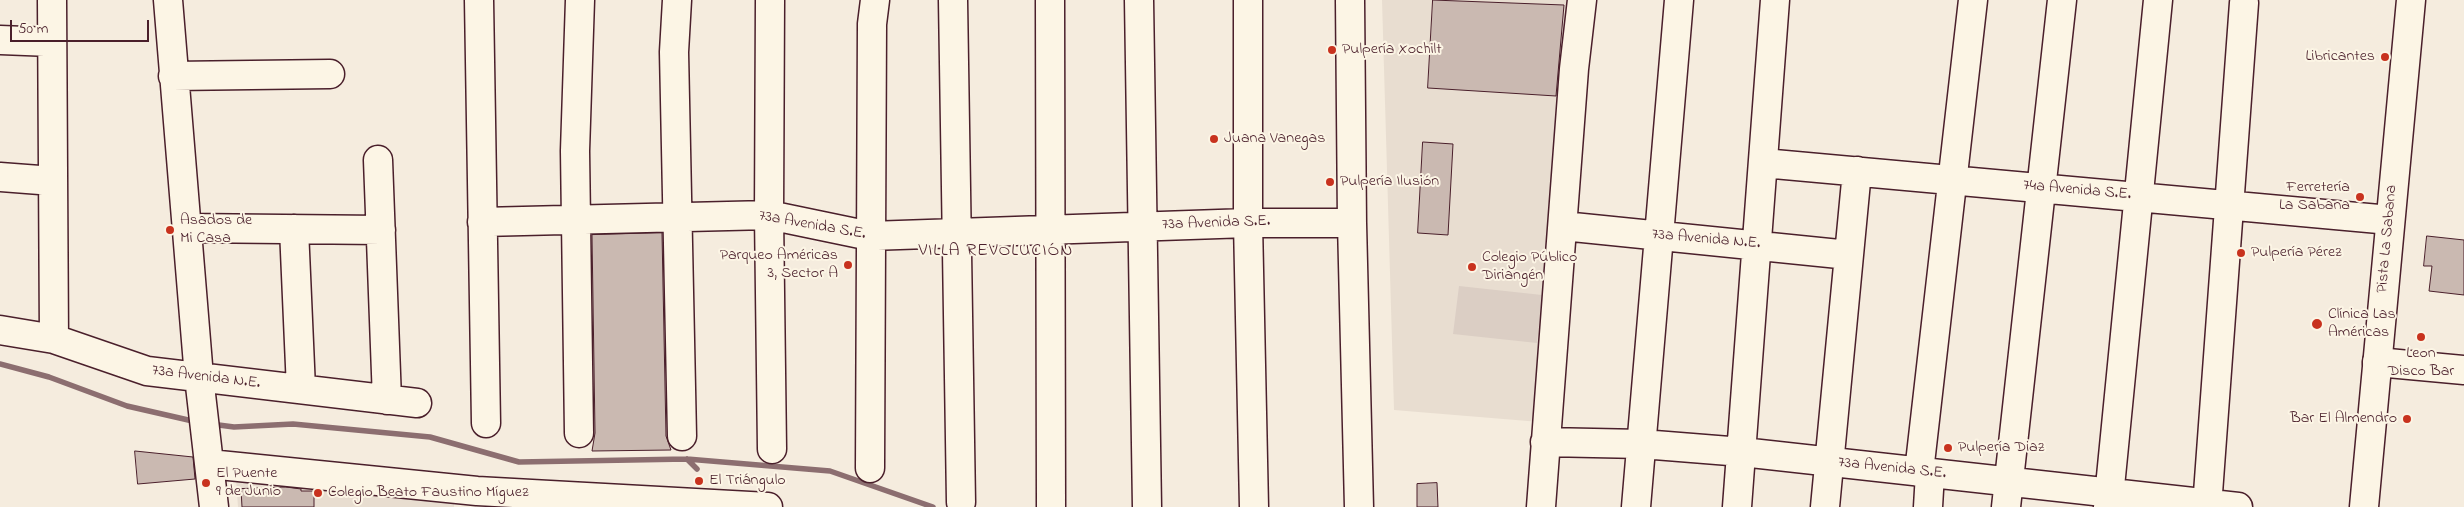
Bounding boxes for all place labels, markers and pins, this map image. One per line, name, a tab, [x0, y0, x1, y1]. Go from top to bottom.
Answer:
place label: Pulpería Xochilt	[1342, 40, 1442, 60]
marker: Pulpería Xochilt	[1326, 44, 1338, 56]
place label: Libricantes	[2306, 47, 2375, 67]
marker: Libricantes	[2379, 51, 2391, 63]
place label: Juana Vanegas	[1224, 129, 1325, 149]
marker: Juana Vanegas	[1208, 133, 1220, 145]
place label: Pulpería Ilusión	[1340, 172, 1439, 192]
marker: Pulpería Ilusión	[1324, 176, 1336, 188]
place label: Ferretería La Sabana	[2279, 178, 2350, 216]
marker: Ferretería La Sabana	[2354, 191, 2366, 203]
place label: Asados de Mi Casa	[180, 211, 252, 249]
marker: Asados de Mi Casa	[164, 224, 176, 236]
place label: Pulpería Pérez	[2251, 243, 2342, 263]
place label: Parqueo Américas 3, Sector A	[720, 246, 838, 284]
marker: Pulpería Pérez	[2235, 247, 2247, 259]
place label: Colegio Público Diriangén	[1482, 248, 1577, 286]
marker: Parqueo Américas 3, Sector A	[842, 259, 854, 271]
marker: Colegio Público Diriangén	[1466, 261, 1478, 273]
place label: Clínica Las Américas	[2328, 305, 2396, 343]
marker: Clínica Las Américas	[2310, 317, 2324, 331]
marker: Leon Disco Bar	[2415, 331, 2427, 343]
place label: Leon Disco Bar	[2388, 344, 2454, 382]
place label: Bar El Almendro	[2290, 409, 2397, 429]
marker: Bar El Almendro	[2401, 413, 2413, 425]
place label: Pulpería Diaz	[1958, 438, 2044, 458]
marker: Pulpería Diaz	[1942, 442, 1954, 454]
place label: El Puente 9 de Junio	[216, 464, 281, 502]
place label: El Triángulo	[709, 471, 786, 491]
marker: El Triángulo	[693, 475, 705, 487]
marker: El Puente 9 de Junio	[200, 477, 212, 489]
place label: Colegio Beato Faustino Míguez	[328, 483, 529, 503]
marker: Colegio Beato Faustino Míguez	[312, 487, 324, 499]

